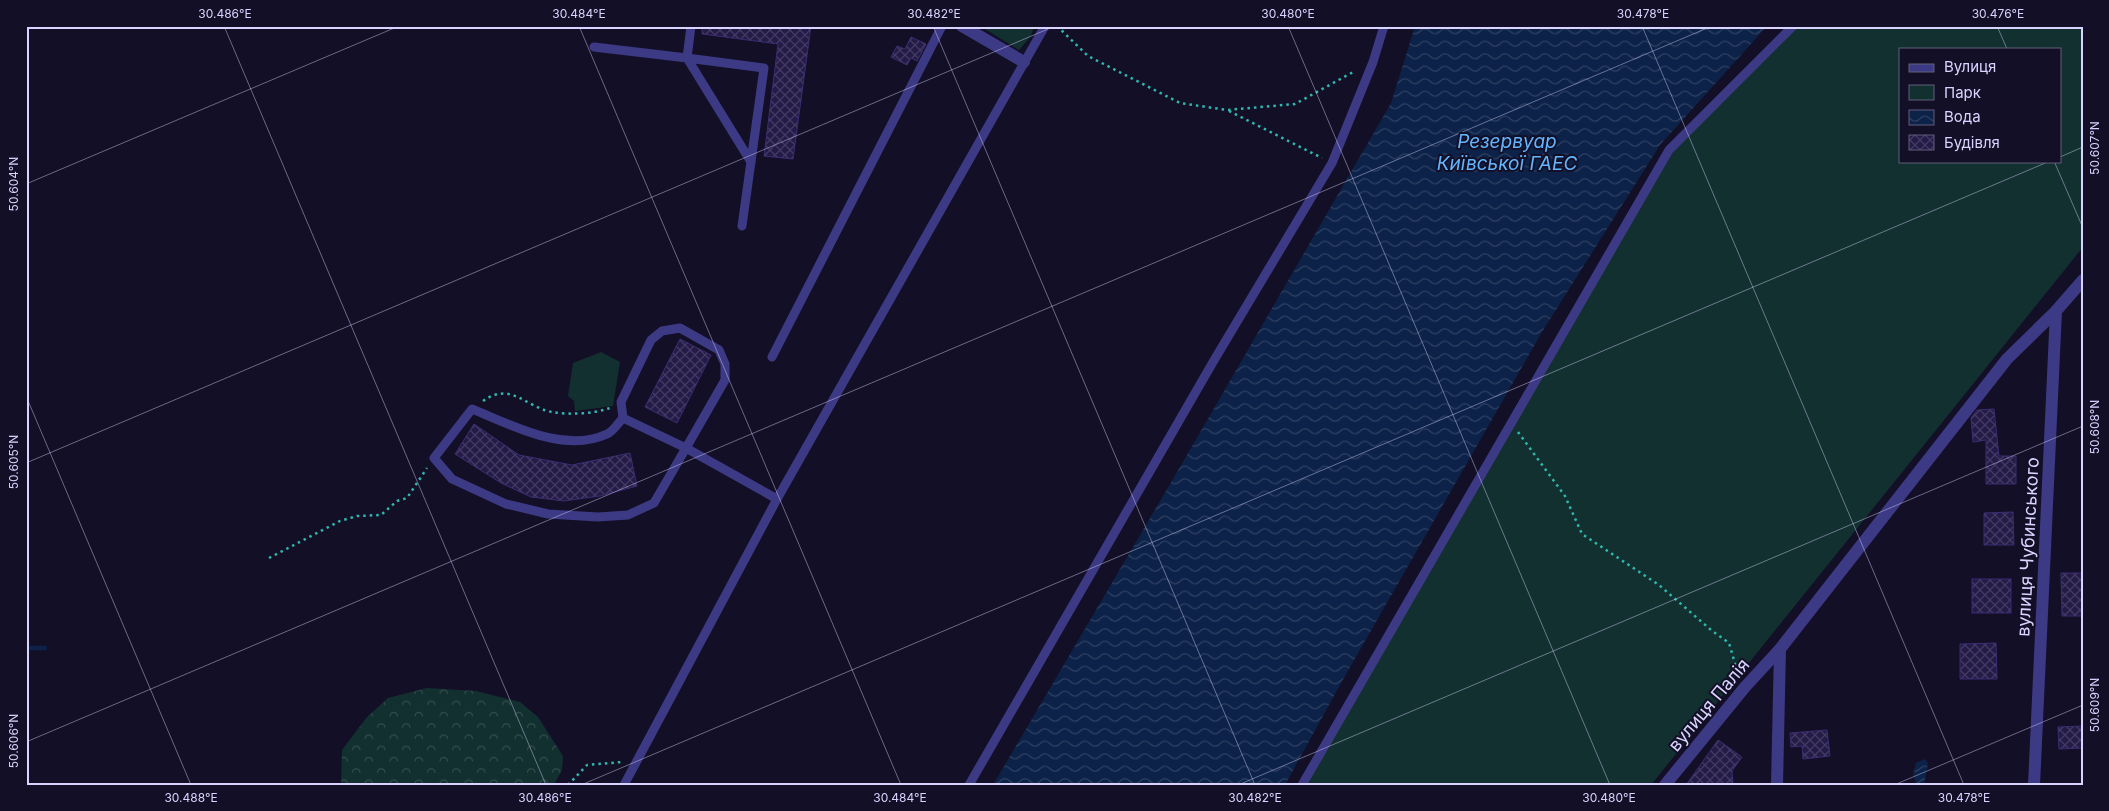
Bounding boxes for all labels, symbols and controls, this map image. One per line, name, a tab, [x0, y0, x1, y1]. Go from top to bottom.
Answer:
text: 30.486°E	[198, 6, 252, 21]
text: 30.484°E	[552, 6, 606, 21]
text: 30.482°E	[907, 6, 961, 21]
text: 30.480°E	[1261, 6, 1315, 21]
text: 30.478°E	[1617, 6, 1669, 21]
text: 30.476°E	[1972, 6, 2024, 21]
legend	[1899, 48, 2062, 162]
text: Вулиця	[1944, 57, 1996, 76]
text: Парк	[1944, 83, 1981, 102]
text: Вода	[1944, 107, 1981, 126]
text: 50.607°N	[2087, 121, 2102, 175]
water label: Резервуар Київської ГАЕС	[1437, 130, 1577, 175]
text: Будівля	[1944, 133, 2000, 152]
text: 50.604°N	[6, 157, 21, 211]
text: 50.608°N	[2087, 400, 2102, 454]
text: 50.605°N	[6, 435, 21, 489]
street label: вулиця Чубинського	[2012, 457, 2043, 637]
street label: вулиця Палія	[1664, 654, 1753, 755]
text: 50.609°N	[2087, 678, 2102, 732]
text: 50.606°N	[6, 714, 21, 768]
text: 30.488°E	[164, 790, 218, 805]
text: 30.486°E	[518, 790, 572, 805]
text: 30.484°E	[873, 790, 927, 805]
text: 30.482°E	[1228, 790, 1282, 805]
text: 30.480°E	[1582, 790, 1636, 805]
text: 30.478°E	[1938, 790, 1990, 805]

